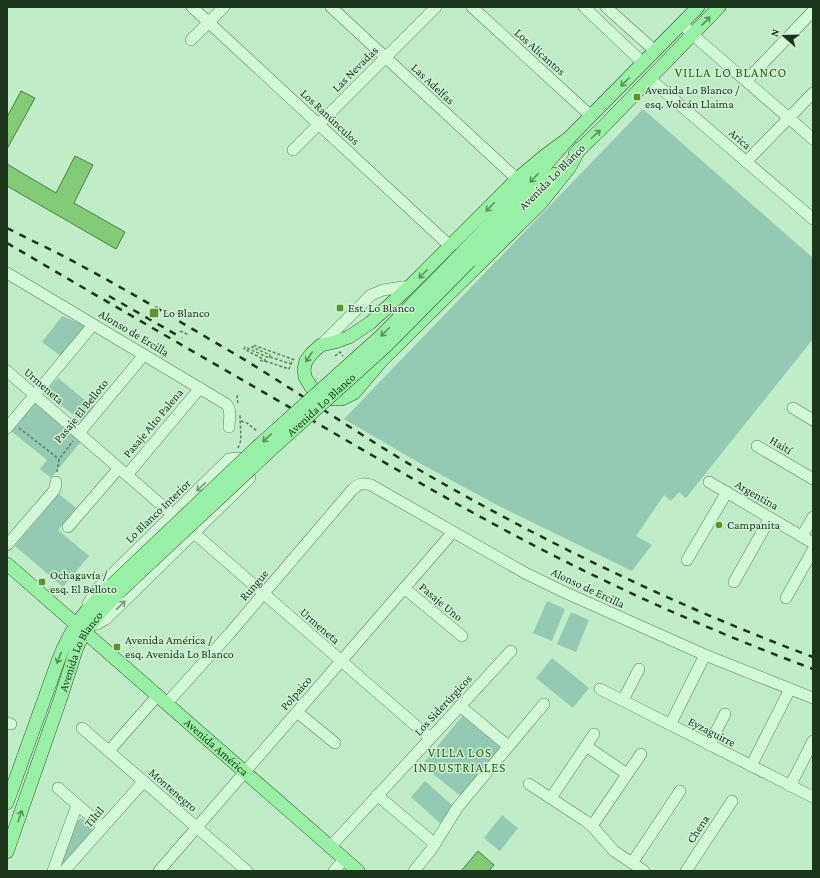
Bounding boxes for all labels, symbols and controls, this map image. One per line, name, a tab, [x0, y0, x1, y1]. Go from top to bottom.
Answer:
one-way arrow	[701, 16, 710, 26]
north arrow	[764, 16, 804, 56]
street label: Los Alicantos	[512, 26, 569, 79]
text: N	[768, 27, 782, 38]
street label: Las Nevadas	[329, 43, 381, 95]
street label: Las Adelfas	[409, 61, 458, 108]
district label: VILLA LO BLANCO	[675, 65, 787, 80]
one-way arrow	[620, 77, 630, 87]
place label: Avenida Lo Blanco / esq. Volcán Llaima	[645, 83, 740, 111]
street label: Los Ranúnculos	[298, 86, 363, 148]
marker: Avenida Lo Blanco / esq. Volcán Llaima	[632, 92, 642, 102]
street label: Arica	[726, 126, 754, 153]
one-way arrow	[591, 129, 601, 139]
street label: Avenida Lo Blanco	[516, 141, 588, 213]
one-way arrow	[529, 173, 539, 183]
one-way arrow	[485, 202, 495, 212]
one-way arrow	[418, 268, 428, 278]
place label: Est. Lo Blanco	[348, 301, 415, 315]
marker: Est. Lo Blanco	[335, 303, 345, 313]
street label: Alonso de Ercilla	[96, 306, 172, 360]
place label: Lo Blanco	[163, 306, 210, 320]
marker: Lo Blanco	[148, 307, 160, 319]
one-way arrow	[380, 327, 389, 337]
one-way arrow	[305, 352, 314, 363]
street label: Urmeneta	[21, 365, 67, 407]
street label: Avenida Lo Blanco	[284, 370, 358, 439]
street label: Pasaje El Belloto	[51, 376, 111, 446]
street label: Pasaje Alto Palena	[120, 385, 186, 460]
one-way arrow	[263, 433, 273, 442]
street label: Haití	[767, 433, 795, 458]
street label: Lo Blanco Interior	[122, 476, 194, 546]
street label: Argentina	[733, 477, 781, 513]
one-way arrow	[196, 482, 206, 491]
place label: Campanita	[727, 518, 781, 532]
marker: Campanita	[714, 520, 724, 530]
street label: Alonso de Ercilla	[549, 565, 627, 611]
street label: Rungue	[237, 567, 271, 603]
place label: Ochagavía / esq. El Belloto	[50, 568, 117, 596]
marker: Ochagavía / esq. El Belloto	[37, 577, 47, 587]
street label: Pasaje Uno	[416, 580, 466, 624]
one-way arrow	[116, 600, 126, 609]
street label: Urmeneta	[297, 605, 343, 647]
street label: Avenida Lo Blanco	[56, 609, 106, 693]
place label: Avenida América / esq. Avenida Lo Blanco	[125, 633, 234, 661]
marker: Avenida América / esq. Avenida Lo Blanco	[112, 642, 122, 652]
one-way arrow	[54, 652, 62, 664]
street label: Los Siderúrgicos	[411, 671, 475, 738]
street label: Polpaico	[277, 673, 315, 713]
street label: Eyzaguirre	[686, 714, 738, 750]
street label: Avenida América	[181, 715, 252, 779]
district label: VILLA LOS INDUSTRIALES	[414, 745, 506, 775]
street label: Montenegro	[146, 765, 200, 815]
street label: Tiltil	[81, 804, 107, 830]
one-way arrow	[17, 809, 24, 822]
street label: Chena	[684, 812, 712, 846]

